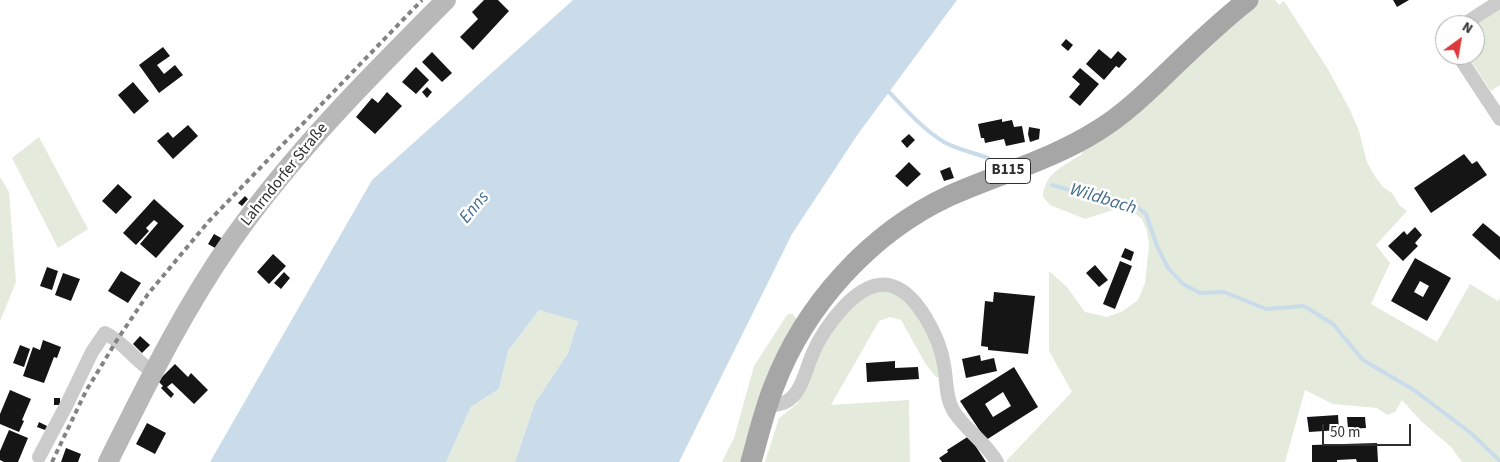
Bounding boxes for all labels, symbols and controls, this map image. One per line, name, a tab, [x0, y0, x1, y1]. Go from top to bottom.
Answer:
north arrow	[1435, 15, 1485, 65]
text: N	[1458, 17, 1477, 39]
street label: Lahrndorfer Straße	[238, 120, 332, 230]
road number: B115	[986, 158, 1030, 184]
water label: Wildbach	[1067, 180, 1139, 220]
water label: Enns	[455, 188, 495, 228]
scale bar	[1325, 414, 1414, 446]
text: 50 m	[1330, 422, 1360, 443]

